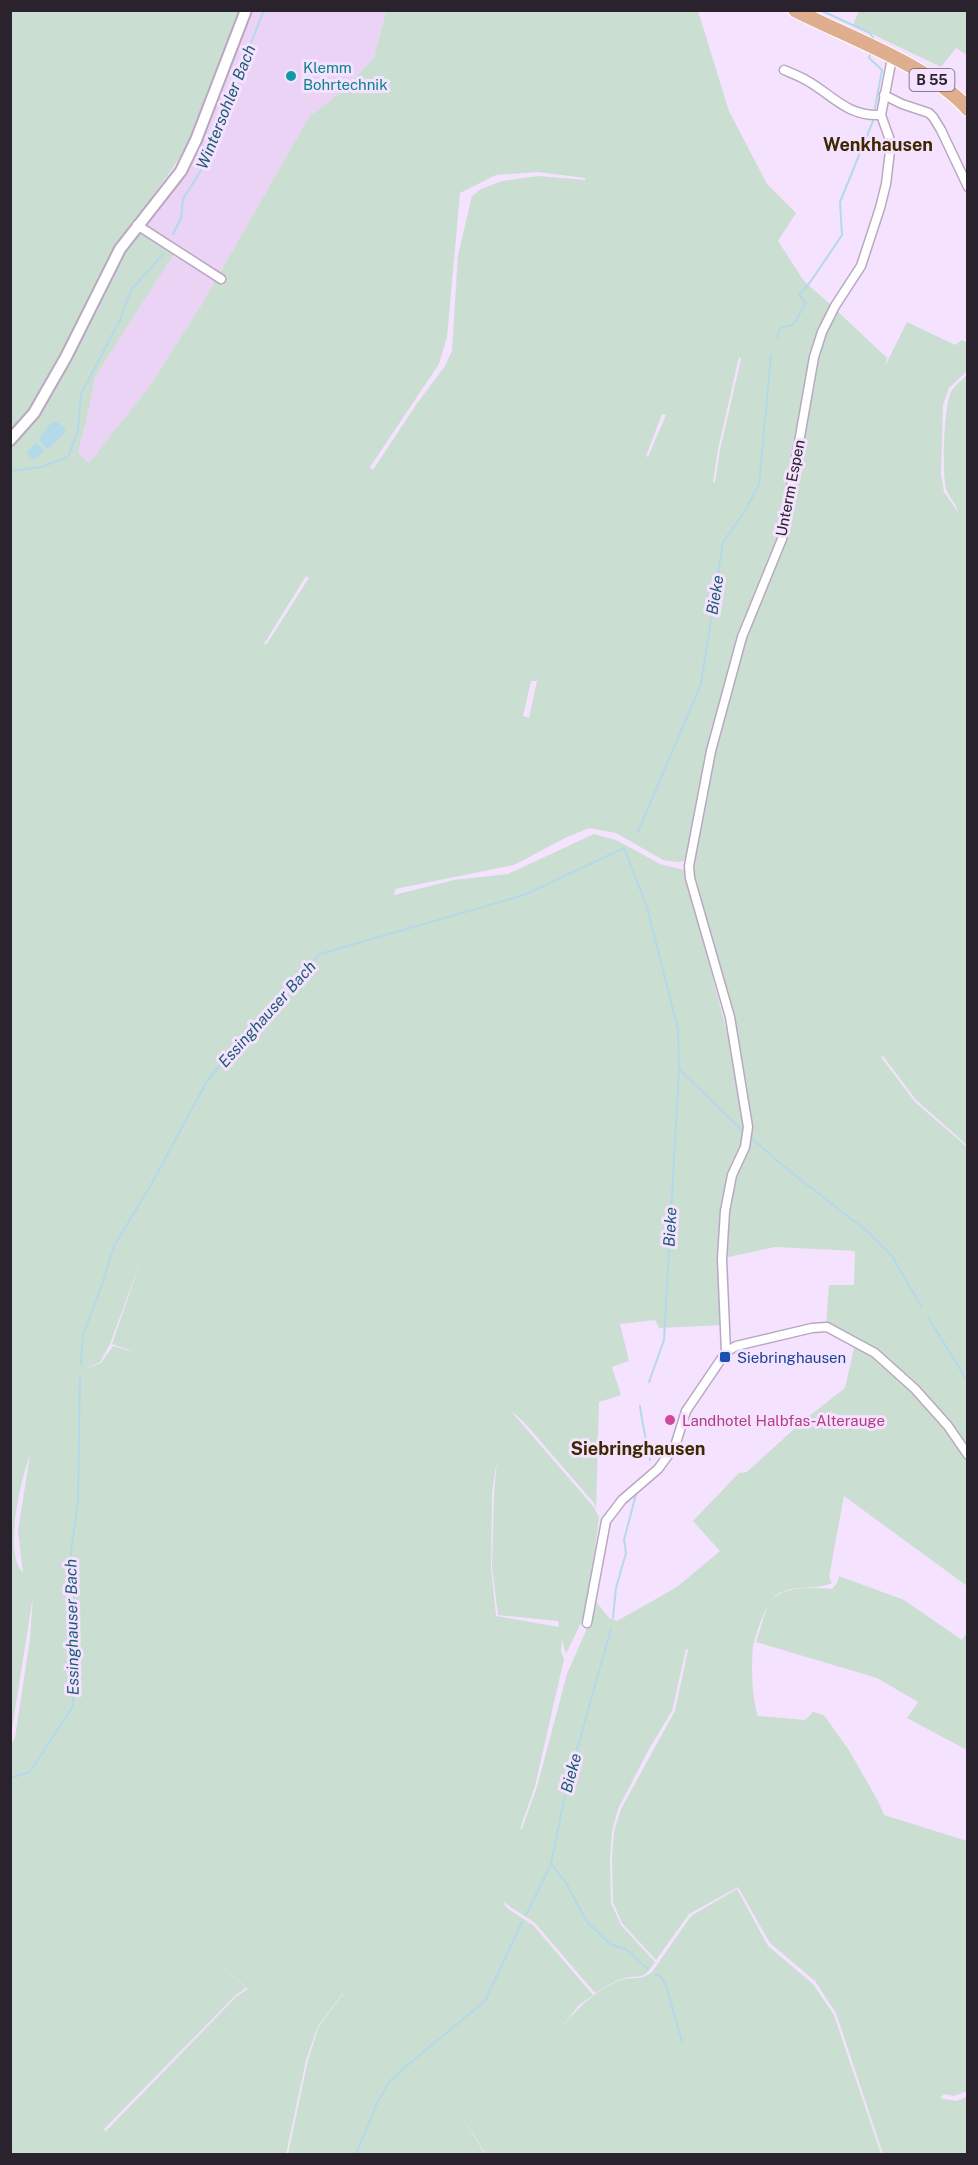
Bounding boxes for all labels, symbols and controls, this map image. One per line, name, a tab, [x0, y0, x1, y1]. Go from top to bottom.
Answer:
water label: Wintersohler Bach	[192, 42, 260, 172]
place label: Klemm Bohrtechnik	[303, 59, 388, 93]
marker: Klemm Bohrtechnik	[284, 69, 298, 83]
road number: B 55	[910, 69, 954, 91]
district label: Wenkhausen	[823, 134, 933, 155]
street label: Unterm Espen	[772, 438, 808, 538]
water label: Bieke	[702, 574, 728, 616]
water label: Essinghauser Bach	[214, 957, 320, 1071]
water label: Bieke	[659, 1206, 681, 1247]
place label: Siebringhausen	[737, 1349, 846, 1366]
marker: Siebringhausen	[718, 1350, 732, 1364]
place label: Landhotel Halbfas-Alterauge	[682, 1412, 885, 1429]
marker: Landhotel Halbfas-Alterauge	[663, 1413, 677, 1427]
district label: Siebringhausen	[571, 1438, 705, 1459]
water label: Essinghauser Bach	[61, 1559, 83, 1695]
water label: Bieke	[557, 1751, 585, 1795]

